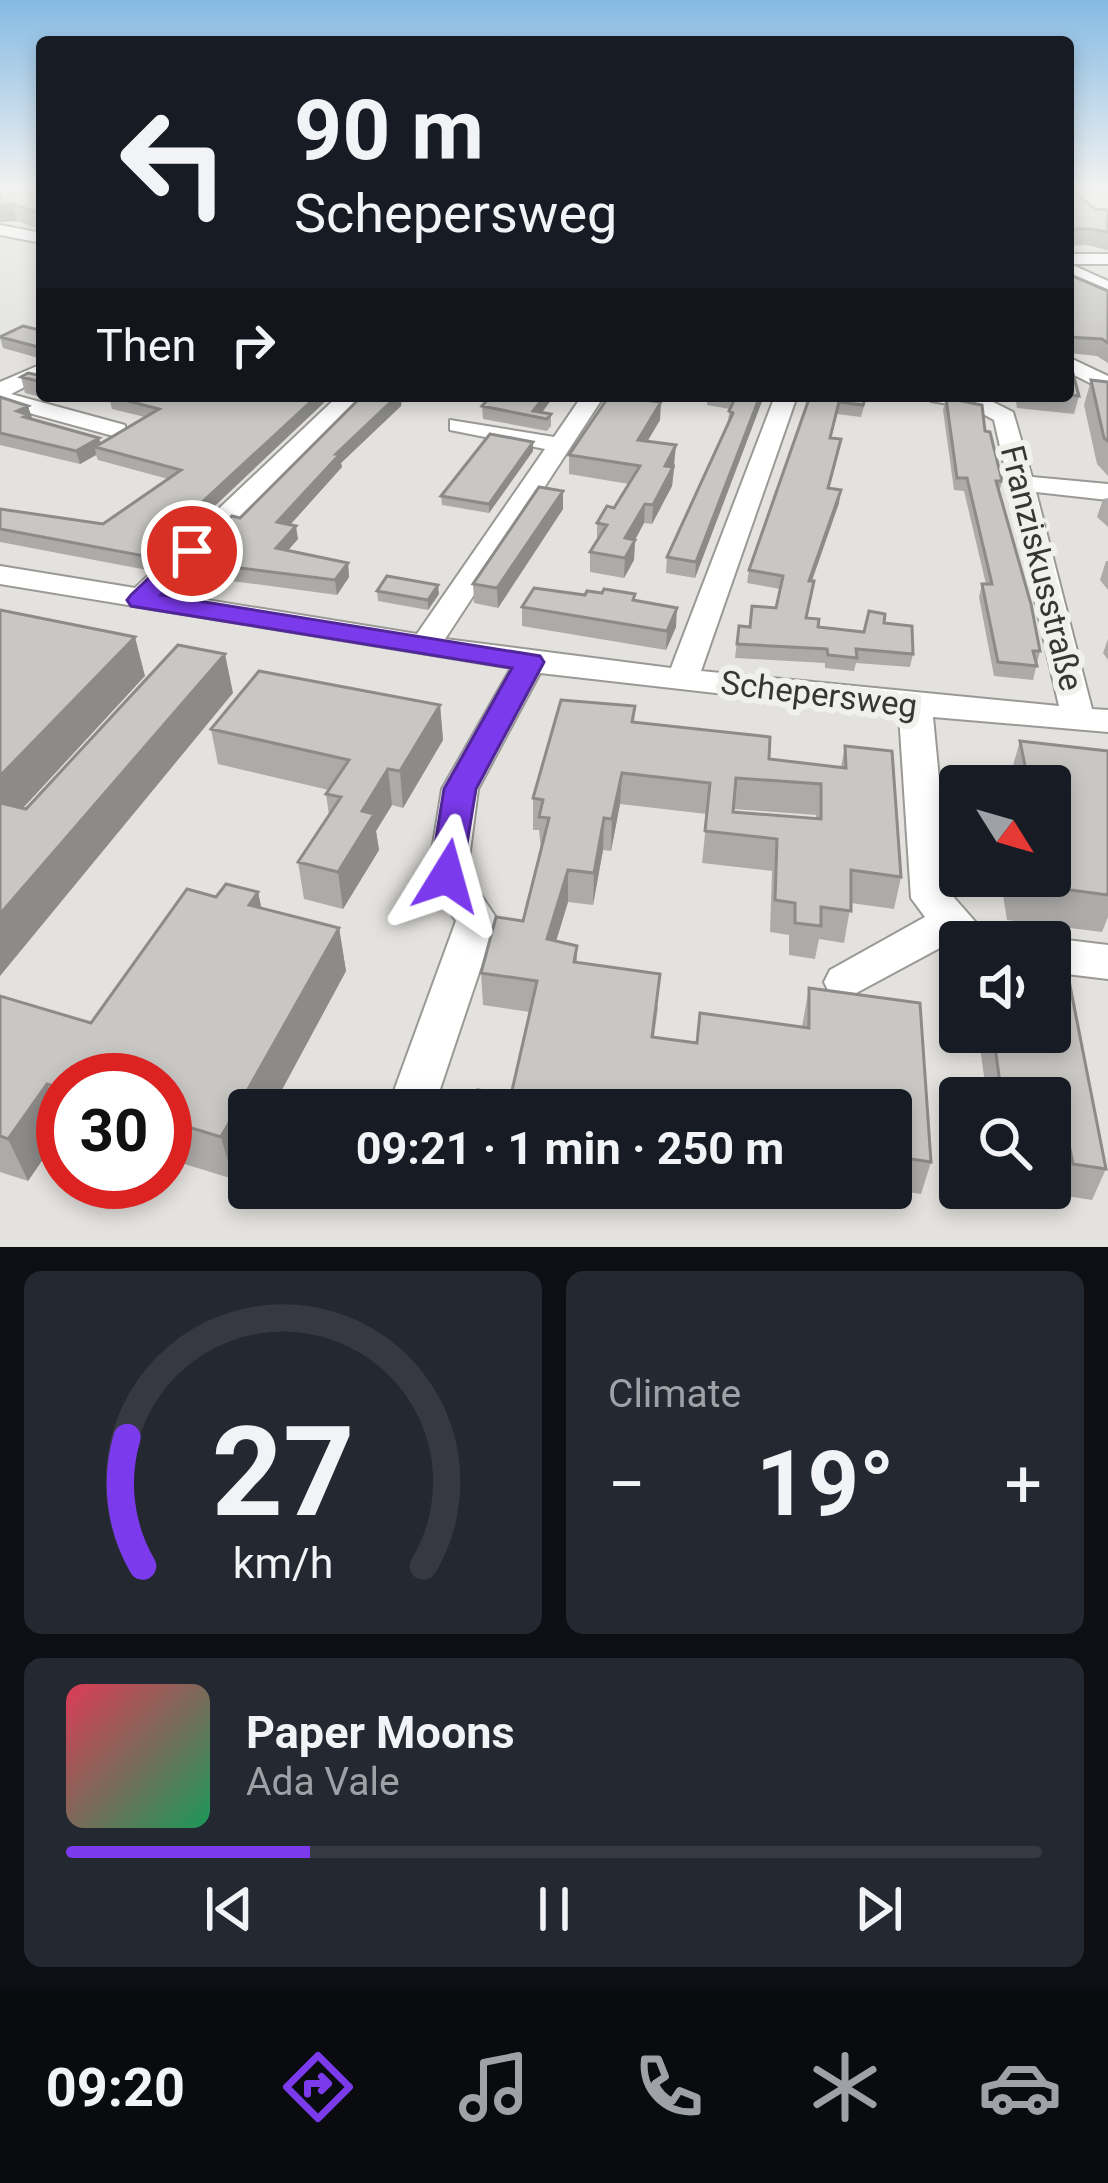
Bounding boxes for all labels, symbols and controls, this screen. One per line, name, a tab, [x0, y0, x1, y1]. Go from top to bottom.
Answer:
text: 90 m	[294, 81, 484, 180]
icon: left	[96, 84, 252, 240]
text: Schepersweg	[294, 182, 617, 245]
icon: right	[220, 312, 286, 378]
text: Then	[96, 319, 196, 372]
street label: Franziskusstraße	[993, 441, 1091, 695]
pin	[141, 500, 243, 602]
icon: arrive	[159, 518, 225, 584]
street label: Schepersweg	[719, 663, 919, 725]
north arrow	[939, 765, 1071, 897]
map controls	[939, 765, 1071, 1209]
position arrow	[384, 813, 510, 939]
button: sound	[939, 921, 1071, 1053]
speed limit sign: 30	[36, 1053, 192, 1209]
button: search	[939, 1077, 1071, 1209]
text: 09:21 · 1 min · 250 m	[356, 1122, 784, 1175]
text: Climate	[608, 1371, 741, 1417]
text: 27	[211, 1399, 355, 1545]
text: 19°	[756, 1432, 894, 1537]
text: −	[608, 1446, 646, 1523]
text: +	[1005, 1446, 1042, 1523]
text: km/h	[233, 1537, 333, 1587]
text: Paper Moons	[246, 1706, 515, 1759]
text: Ada Vale	[246, 1759, 400, 1805]
icon: previous	[196, 1876, 262, 1942]
icon: pause	[521, 1876, 587, 1942]
icon: next	[846, 1876, 912, 1942]
icon: directions	[276, 2045, 360, 2129]
icon: music	[452, 2045, 536, 2129]
icon: phone	[627, 2045, 711, 2129]
icon: climate	[803, 2045, 887, 2129]
icon: car	[978, 2045, 1062, 2129]
text: 09:20	[46, 2056, 185, 2119]

